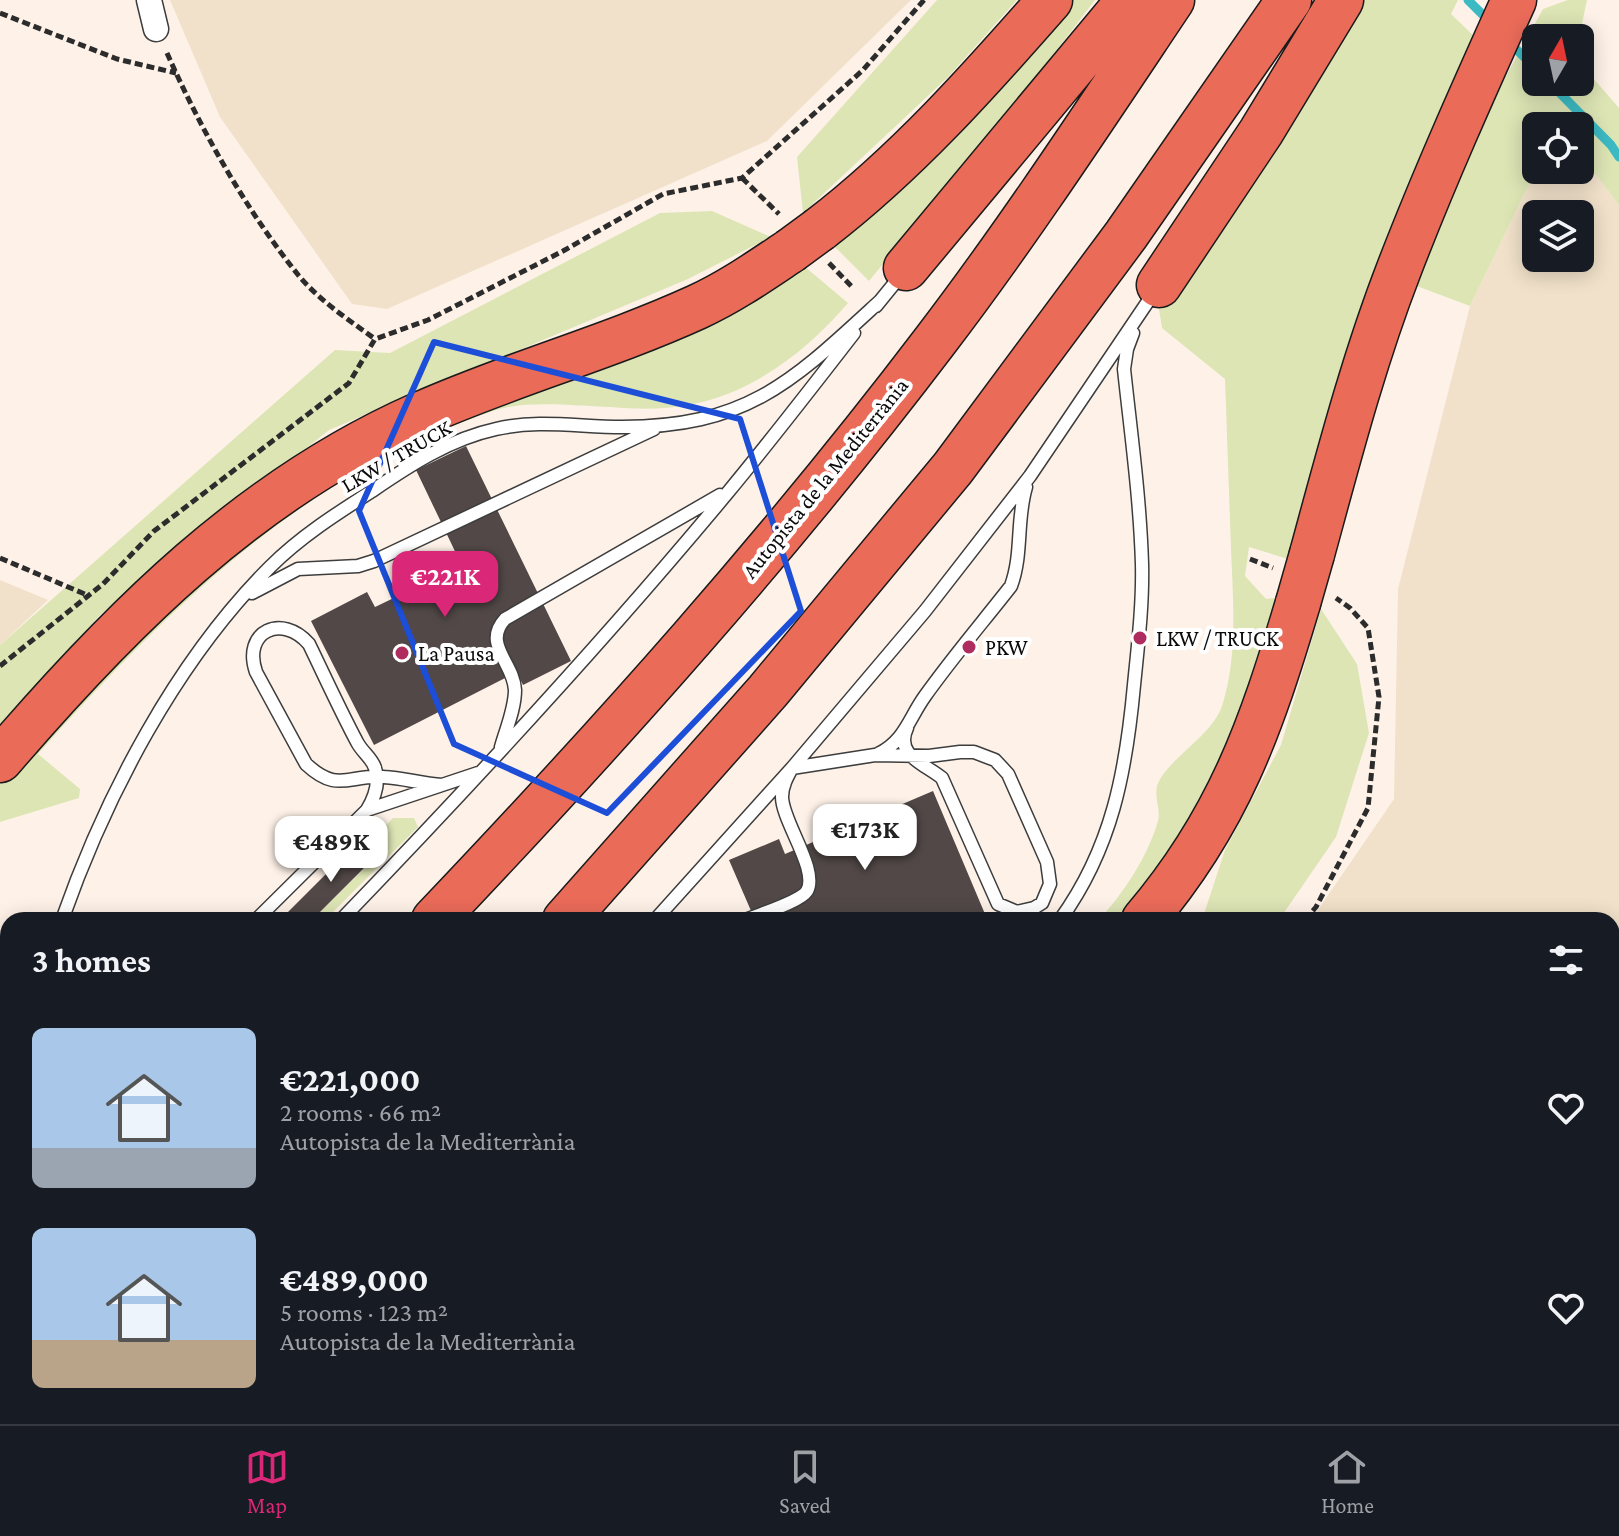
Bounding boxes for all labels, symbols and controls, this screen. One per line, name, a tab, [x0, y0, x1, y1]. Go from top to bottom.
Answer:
north arrow	[1522, 24, 1594, 96]
map controls	[1522, 24, 1594, 272]
button: locate	[1522, 112, 1594, 184]
button: layers	[1522, 200, 1594, 272]
street label: Autopista de la Mediterrània	[737, 373, 913, 583]
street label: LKW / TRUCK	[337, 414, 456, 497]
pin: €221K	[389, 551, 501, 619]
text: €221K	[410, 562, 480, 591]
place label: LKW / TRUCK	[1156, 626, 1279, 651]
marker: LKW / TRUCK	[1131, 629, 1149, 647]
place label: PKW	[985, 635, 1029, 660]
marker: PKW	[960, 638, 978, 656]
place label: La Pausa	[418, 641, 495, 666]
marker: La Pausa	[393, 644, 411, 662]
pin: €173K	[809, 804, 921, 872]
text: €173K	[831, 815, 899, 844]
pin: €489K	[275, 816, 387, 884]
text: €489K	[293, 827, 369, 856]
icon: filters	[1544, 938, 1588, 982]
text: 3 homes	[32, 942, 151, 979]
icon: home	[96, 1060, 192, 1156]
text: €221,000	[280, 1061, 420, 1098]
icon: heart	[1544, 1086, 1588, 1130]
text: 2 rooms · 66 m²	[280, 1098, 441, 1127]
text: Autopista de la Mediterrània	[280, 1127, 576, 1156]
icon: home	[96, 1260, 192, 1356]
text: €489,000	[280, 1261, 429, 1298]
icon: heart	[1544, 1286, 1588, 1330]
text: 5 rooms · 123 m²	[280, 1298, 448, 1327]
text: Autopista de la Mediterrània	[280, 1327, 576, 1356]
tab: Map	[245, 1445, 289, 1518]
tab: Saved	[779, 1445, 831, 1518]
tab: Home	[1321, 1445, 1374, 1518]

